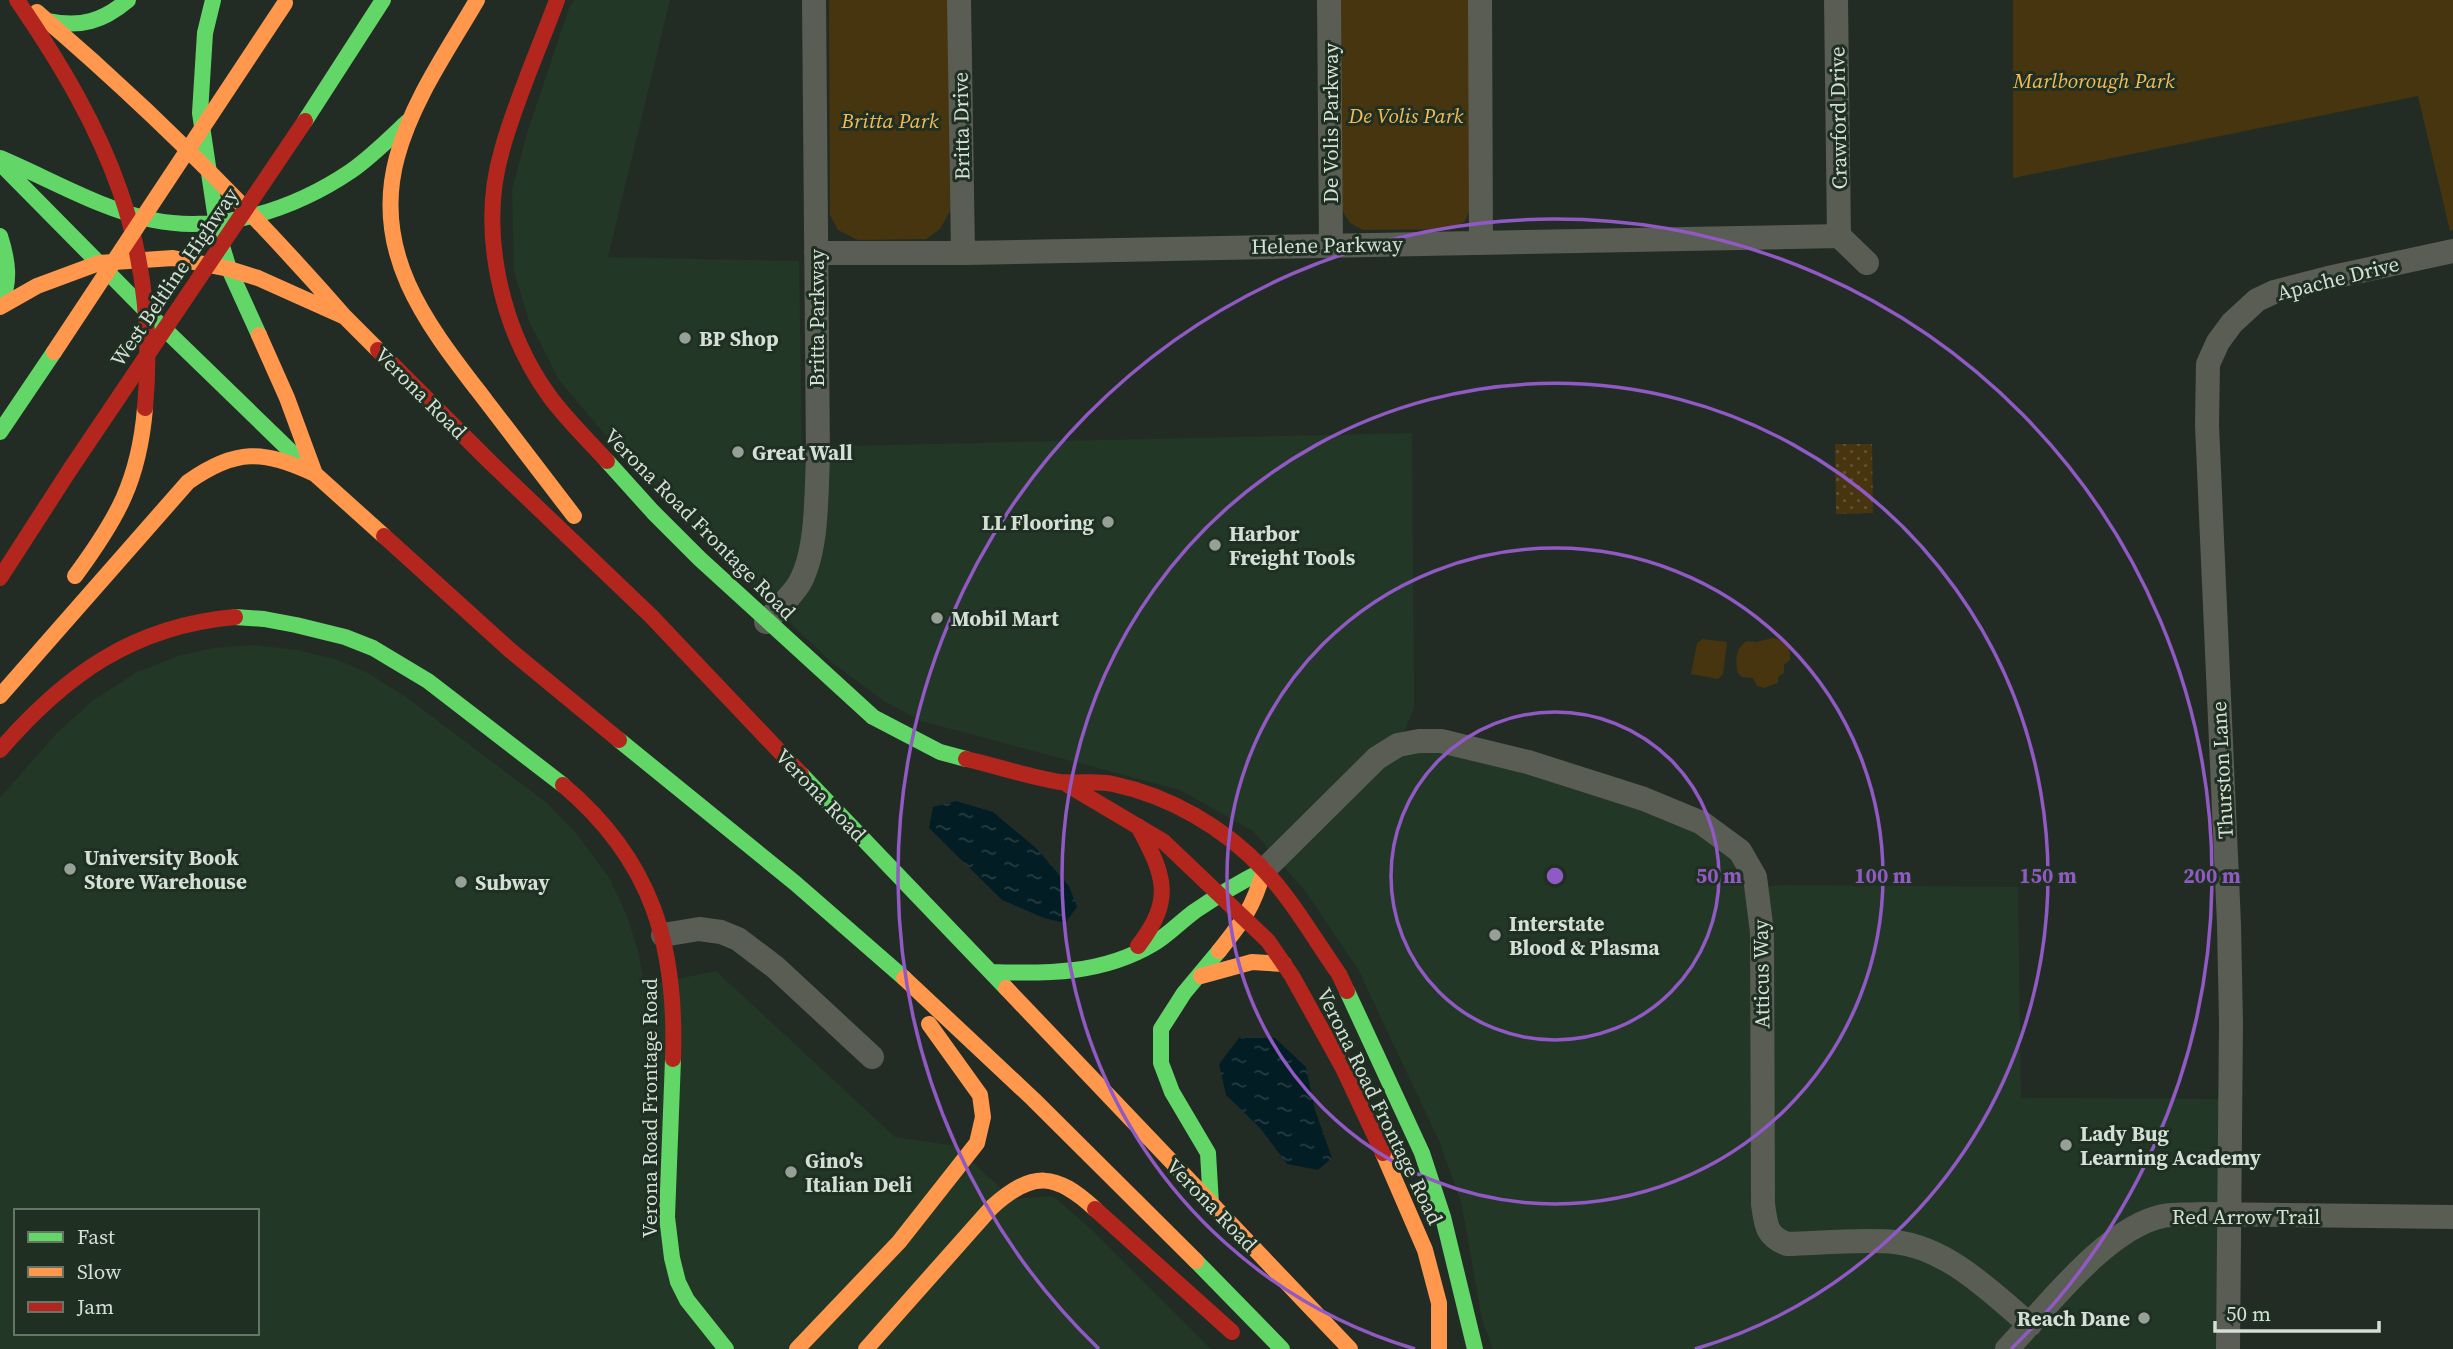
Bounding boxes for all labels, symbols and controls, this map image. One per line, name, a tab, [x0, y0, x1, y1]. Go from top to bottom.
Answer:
street label: De Volis Parkway	[1316, 43, 1345, 203]
street label: Crawford Drive	[1822, 46, 1854, 190]
park label: Marlborough Park	[2012, 66, 2175, 95]
street label: Britta Drive	[946, 72, 976, 180]
park label: De Volis Park	[1347, 101, 1464, 130]
park label: Britta Park	[840, 106, 939, 135]
street label: West Beltline Highway	[103, 182, 245, 372]
street label: Helene Parkway	[1251, 229, 1403, 261]
street label: Britta Parkway	[802, 249, 831, 387]
street label: Apache Drive	[2274, 249, 2402, 307]
place label: BP Shop	[699, 324, 779, 353]
marker: BP Shop	[677, 330, 693, 346]
street label: Verona Road	[369, 341, 474, 446]
street label: Verona Road Frontage Road	[598, 422, 802, 626]
place label: Great Wall	[752, 438, 853, 467]
marker: Great Wall	[730, 444, 746, 460]
place label: LL Flooring	[982, 508, 1095, 537]
marker: LL Flooring	[1100, 514, 1116, 530]
place label: Harbor Freight Tools	[1229, 519, 1356, 572]
marker: Harbor Freight Tools	[1207, 537, 1223, 553]
place label: Mobil Mart	[951, 604, 1059, 633]
marker: Mobil Mart	[929, 610, 945, 626]
street label: Thurston Lane	[2204, 700, 2240, 840]
street label: Verona Road	[769, 742, 873, 848]
place label: University Book Store Warehouse	[84, 843, 247, 896]
marker: University Book Store Warehouse	[62, 861, 78, 877]
text: 50 m	[1696, 861, 1742, 890]
text: 100 m	[1854, 861, 1912, 890]
text: 150 m	[2019, 861, 2077, 890]
text: 200 m	[2183, 861, 2241, 890]
centre of rings	[1543, 864, 1567, 888]
place label: Subway	[475, 868, 550, 897]
marker: Subway	[453, 874, 469, 890]
place label: Interstate Blood & Plasma	[1509, 909, 1661, 962]
street label: Atticus Way	[1746, 919, 1776, 1029]
marker: Interstate Blood & Plasma	[1487, 927, 1503, 943]
street label: Verona Road Frontage Road	[635, 978, 664, 1238]
street label: Verona Road Frontage Road	[1310, 983, 1450, 1229]
place label: Lady Bug Learning Academy	[2080, 1119, 2262, 1172]
marker: Lady Bug Learning Academy	[2058, 1137, 2074, 1153]
place label: Gino's Italian Deli	[805, 1146, 913, 1199]
street label: Verona Road	[1160, 1152, 1264, 1258]
marker: Gino's Italian Deli	[783, 1164, 799, 1180]
street label: Red Arrow Trail	[2172, 1202, 2320, 1231]
legend	[14, 1209, 259, 1335]
text: Fast	[77, 1222, 115, 1251]
text: Slow	[77, 1257, 121, 1286]
scale bar	[2215, 1290, 2380, 1334]
text: Jam	[76, 1292, 114, 1321]
text: 50 m	[2226, 1299, 2271, 1328]
place label: Reach Dane	[2017, 1304, 2130, 1333]
marker: Reach Dane	[2136, 1310, 2152, 1326]

